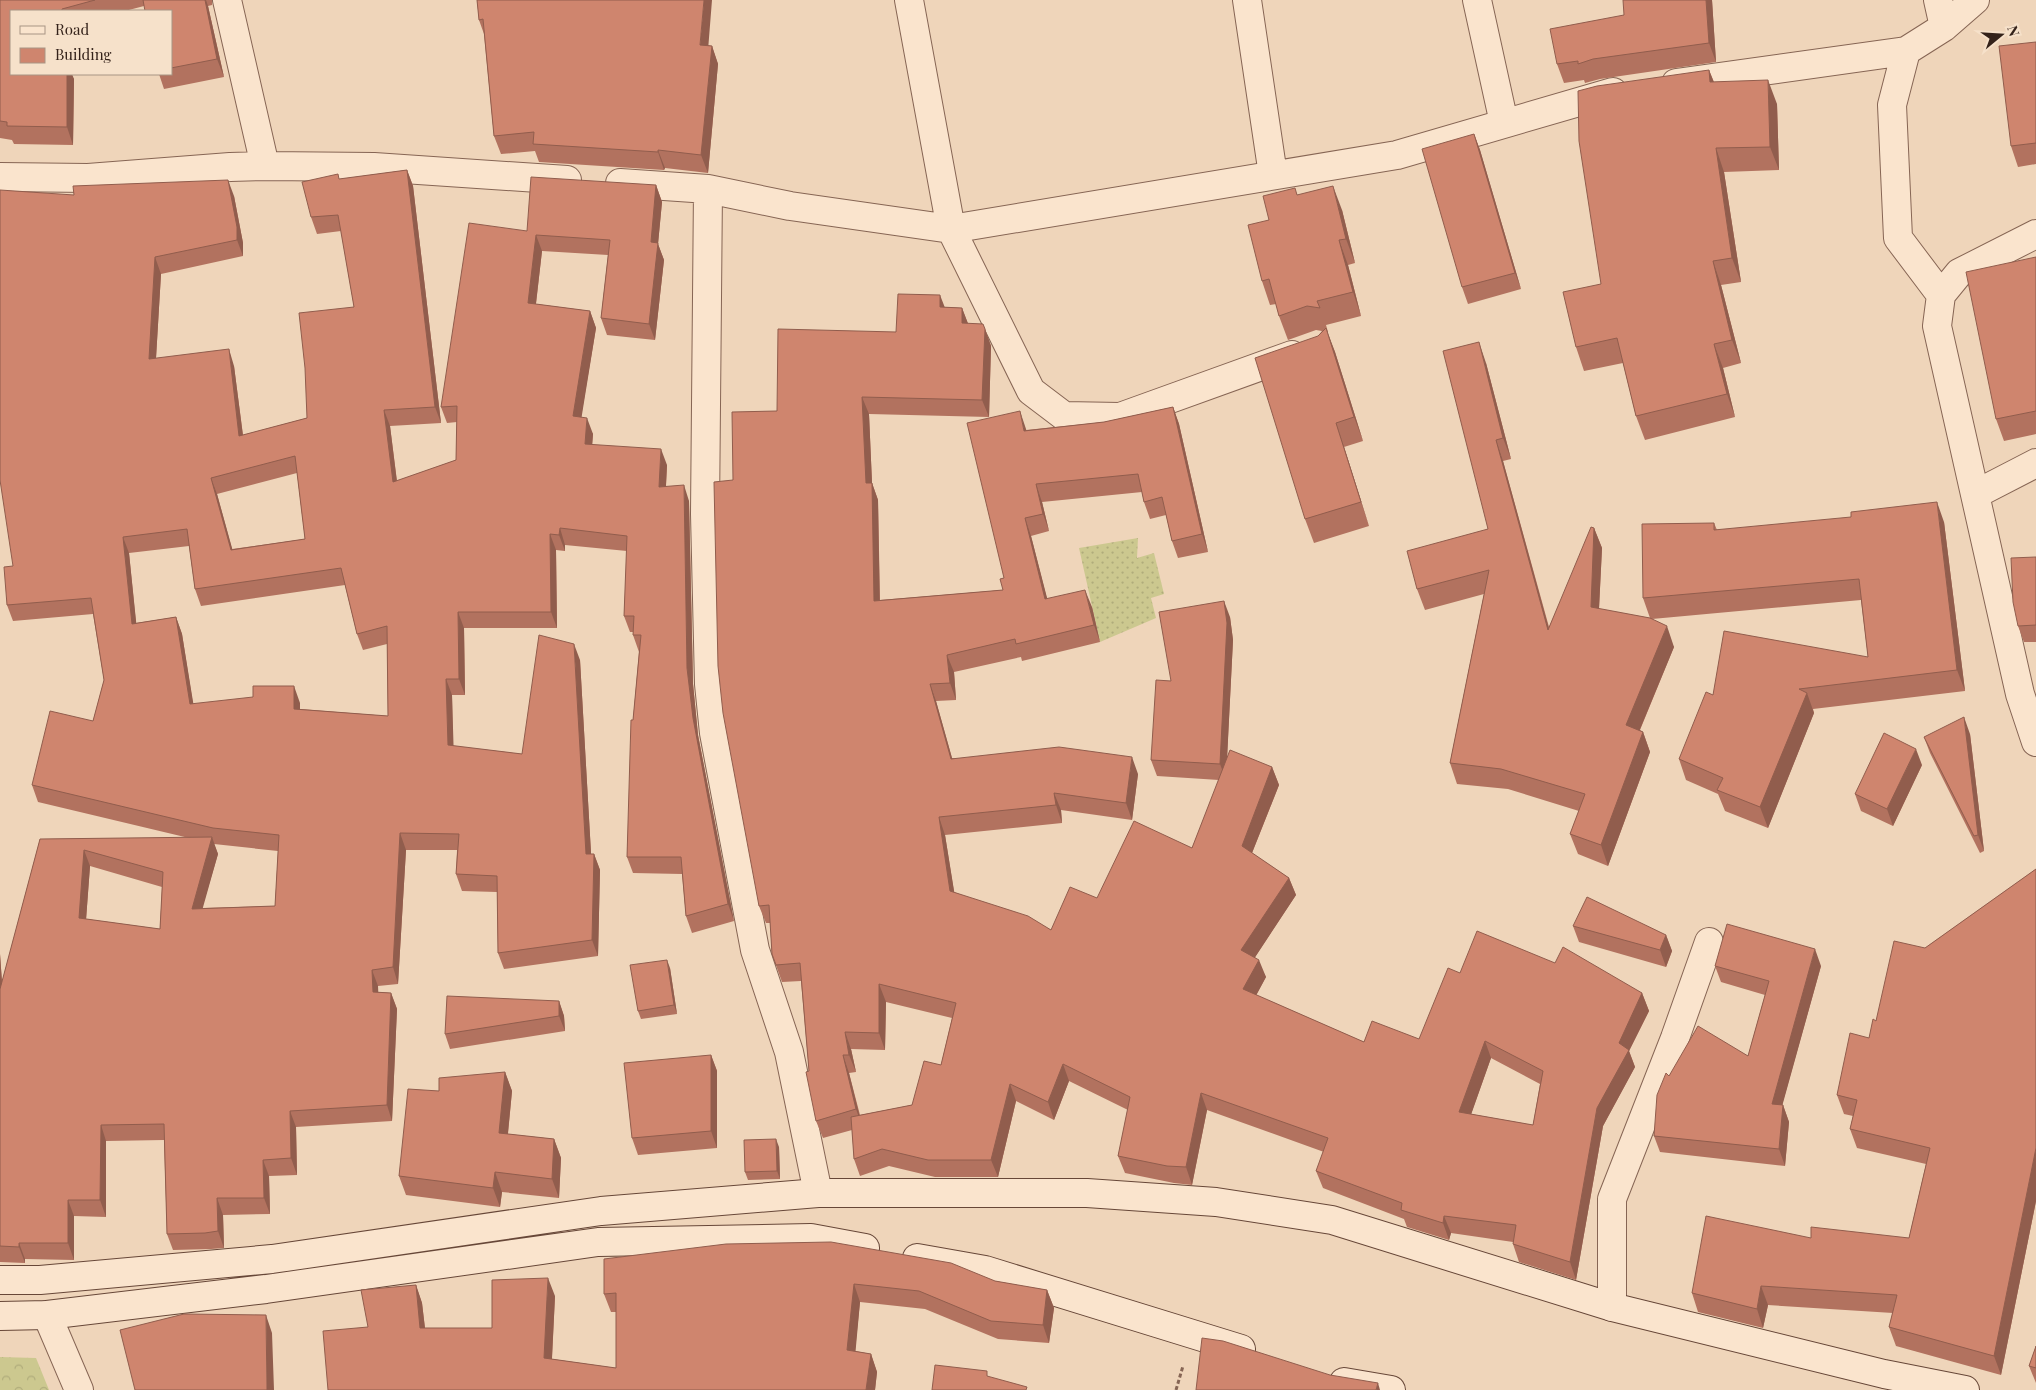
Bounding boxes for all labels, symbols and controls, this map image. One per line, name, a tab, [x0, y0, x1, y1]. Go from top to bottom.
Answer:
legend	[10, 10, 172, 75]
north arrow	[1976, 10, 2026, 60]
text: Road	[55, 19, 89, 39]
text: N	[2003, 23, 2024, 39]
text: Building	[55, 44, 112, 64]

